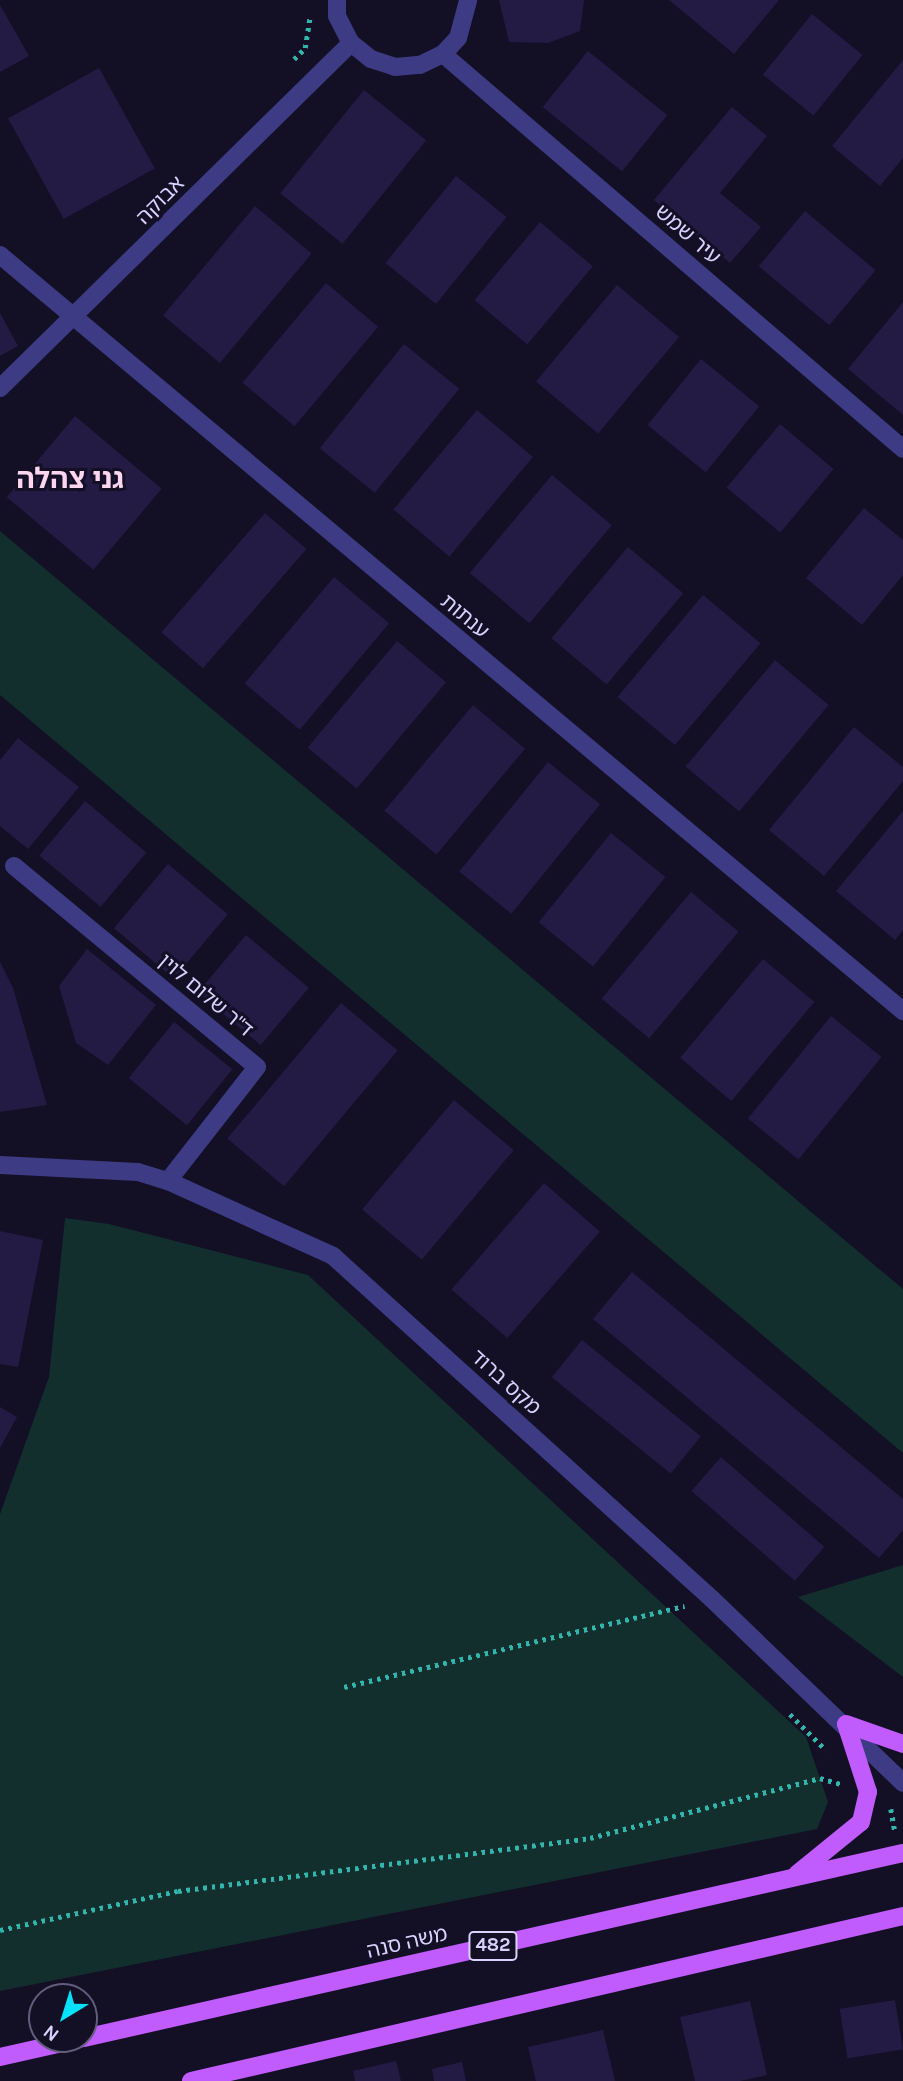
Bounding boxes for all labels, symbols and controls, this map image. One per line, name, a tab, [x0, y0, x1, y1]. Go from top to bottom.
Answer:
street label: אבוקה	[131, 171, 189, 229]
street label: עיר שמש	[650, 199, 726, 269]
district label: גני צהלה	[16, 462, 124, 496]
street label: ענתות	[436, 589, 494, 643]
street label: ד"ר שלום לוין	[154, 948, 258, 1042]
street label: מקס ברוד	[466, 1344, 546, 1420]
street label: משה סנה	[364, 1921, 450, 1963]
road number: 482	[467, 1930, 519, 1962]
north arrow	[28, 1983, 98, 2053]
text: N	[39, 2020, 63, 2046]

